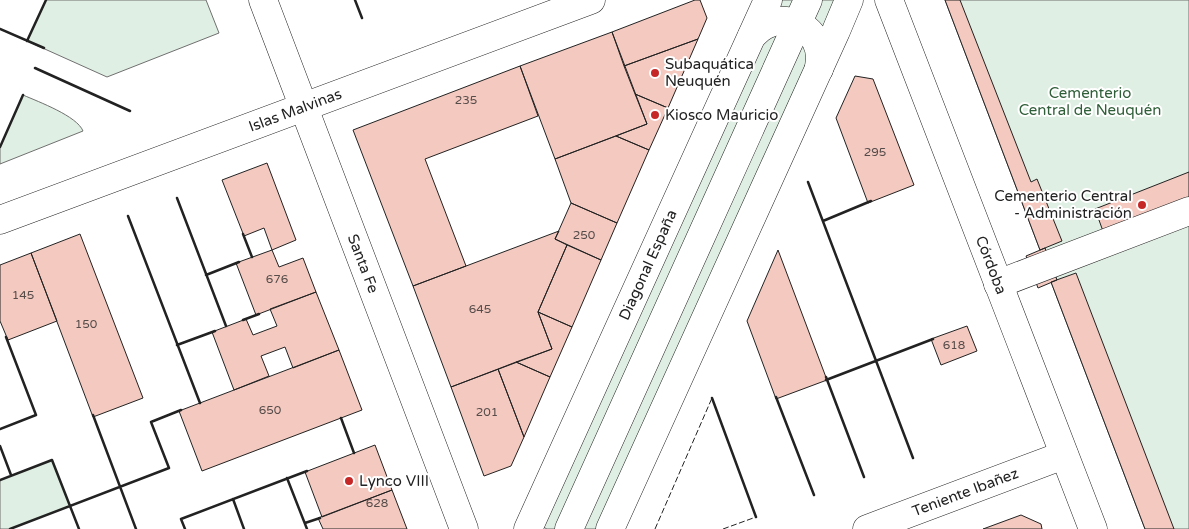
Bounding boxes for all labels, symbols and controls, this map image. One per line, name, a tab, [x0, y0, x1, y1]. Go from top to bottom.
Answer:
place label: Subaquática Neuquén	[665, 55, 754, 90]
marker: Subaquática Neuquén	[649, 67, 661, 79]
park label: Cementerio Central de Neuquén	[1019, 84, 1161, 119]
street label: Islas Malvinas	[246, 85, 344, 136]
house number: 235	[455, 93, 477, 107]
place label: Kiosco Mauricio	[665, 106, 778, 124]
marker: Kiosco Mauricio	[649, 109, 661, 121]
house number: 295	[864, 145, 886, 159]
place label: Cementerio Central - Administración	[994, 187, 1132, 222]
marker: Cementerio Central - Administración	[1136, 199, 1148, 211]
street label: Diagonal España	[615, 207, 681, 323]
house number: 250	[573, 228, 596, 242]
street label: Santa Fe	[344, 232, 383, 296]
street label: Córdoba	[972, 233, 1011, 297]
house number: 676	[266, 272, 288, 286]
house number: 145	[12, 288, 34, 302]
house number: 645	[469, 302, 491, 316]
house number: 150	[75, 317, 98, 331]
house number: 618	[943, 338, 965, 352]
house number: 650	[259, 403, 282, 417]
house number: 201	[476, 405, 498, 419]
street label: Teniente Ibañez	[910, 464, 1021, 520]
place label: Lynco VIII	[359, 472, 429, 490]
marker: Lynco VIII	[343, 475, 355, 487]
house number: 628	[366, 496, 388, 510]

